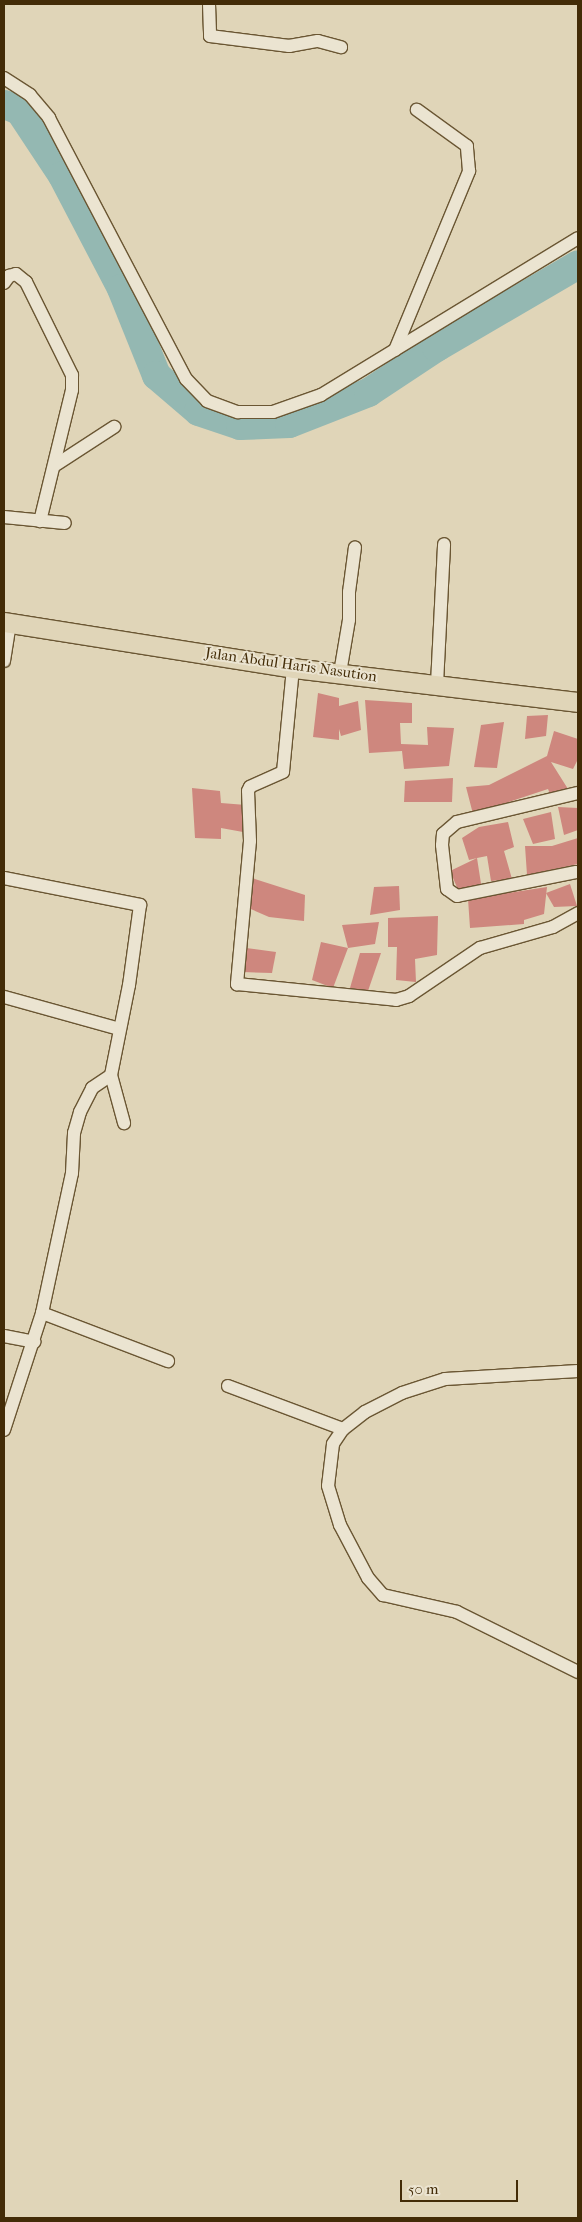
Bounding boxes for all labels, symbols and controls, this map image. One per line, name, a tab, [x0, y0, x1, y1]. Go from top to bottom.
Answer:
street label: Jalan Abdul Haris Nasution	[204, 644, 378, 686]
scale bar	[402, 2170, 520, 2202]
text: 50 m	[408, 2180, 438, 2198]

